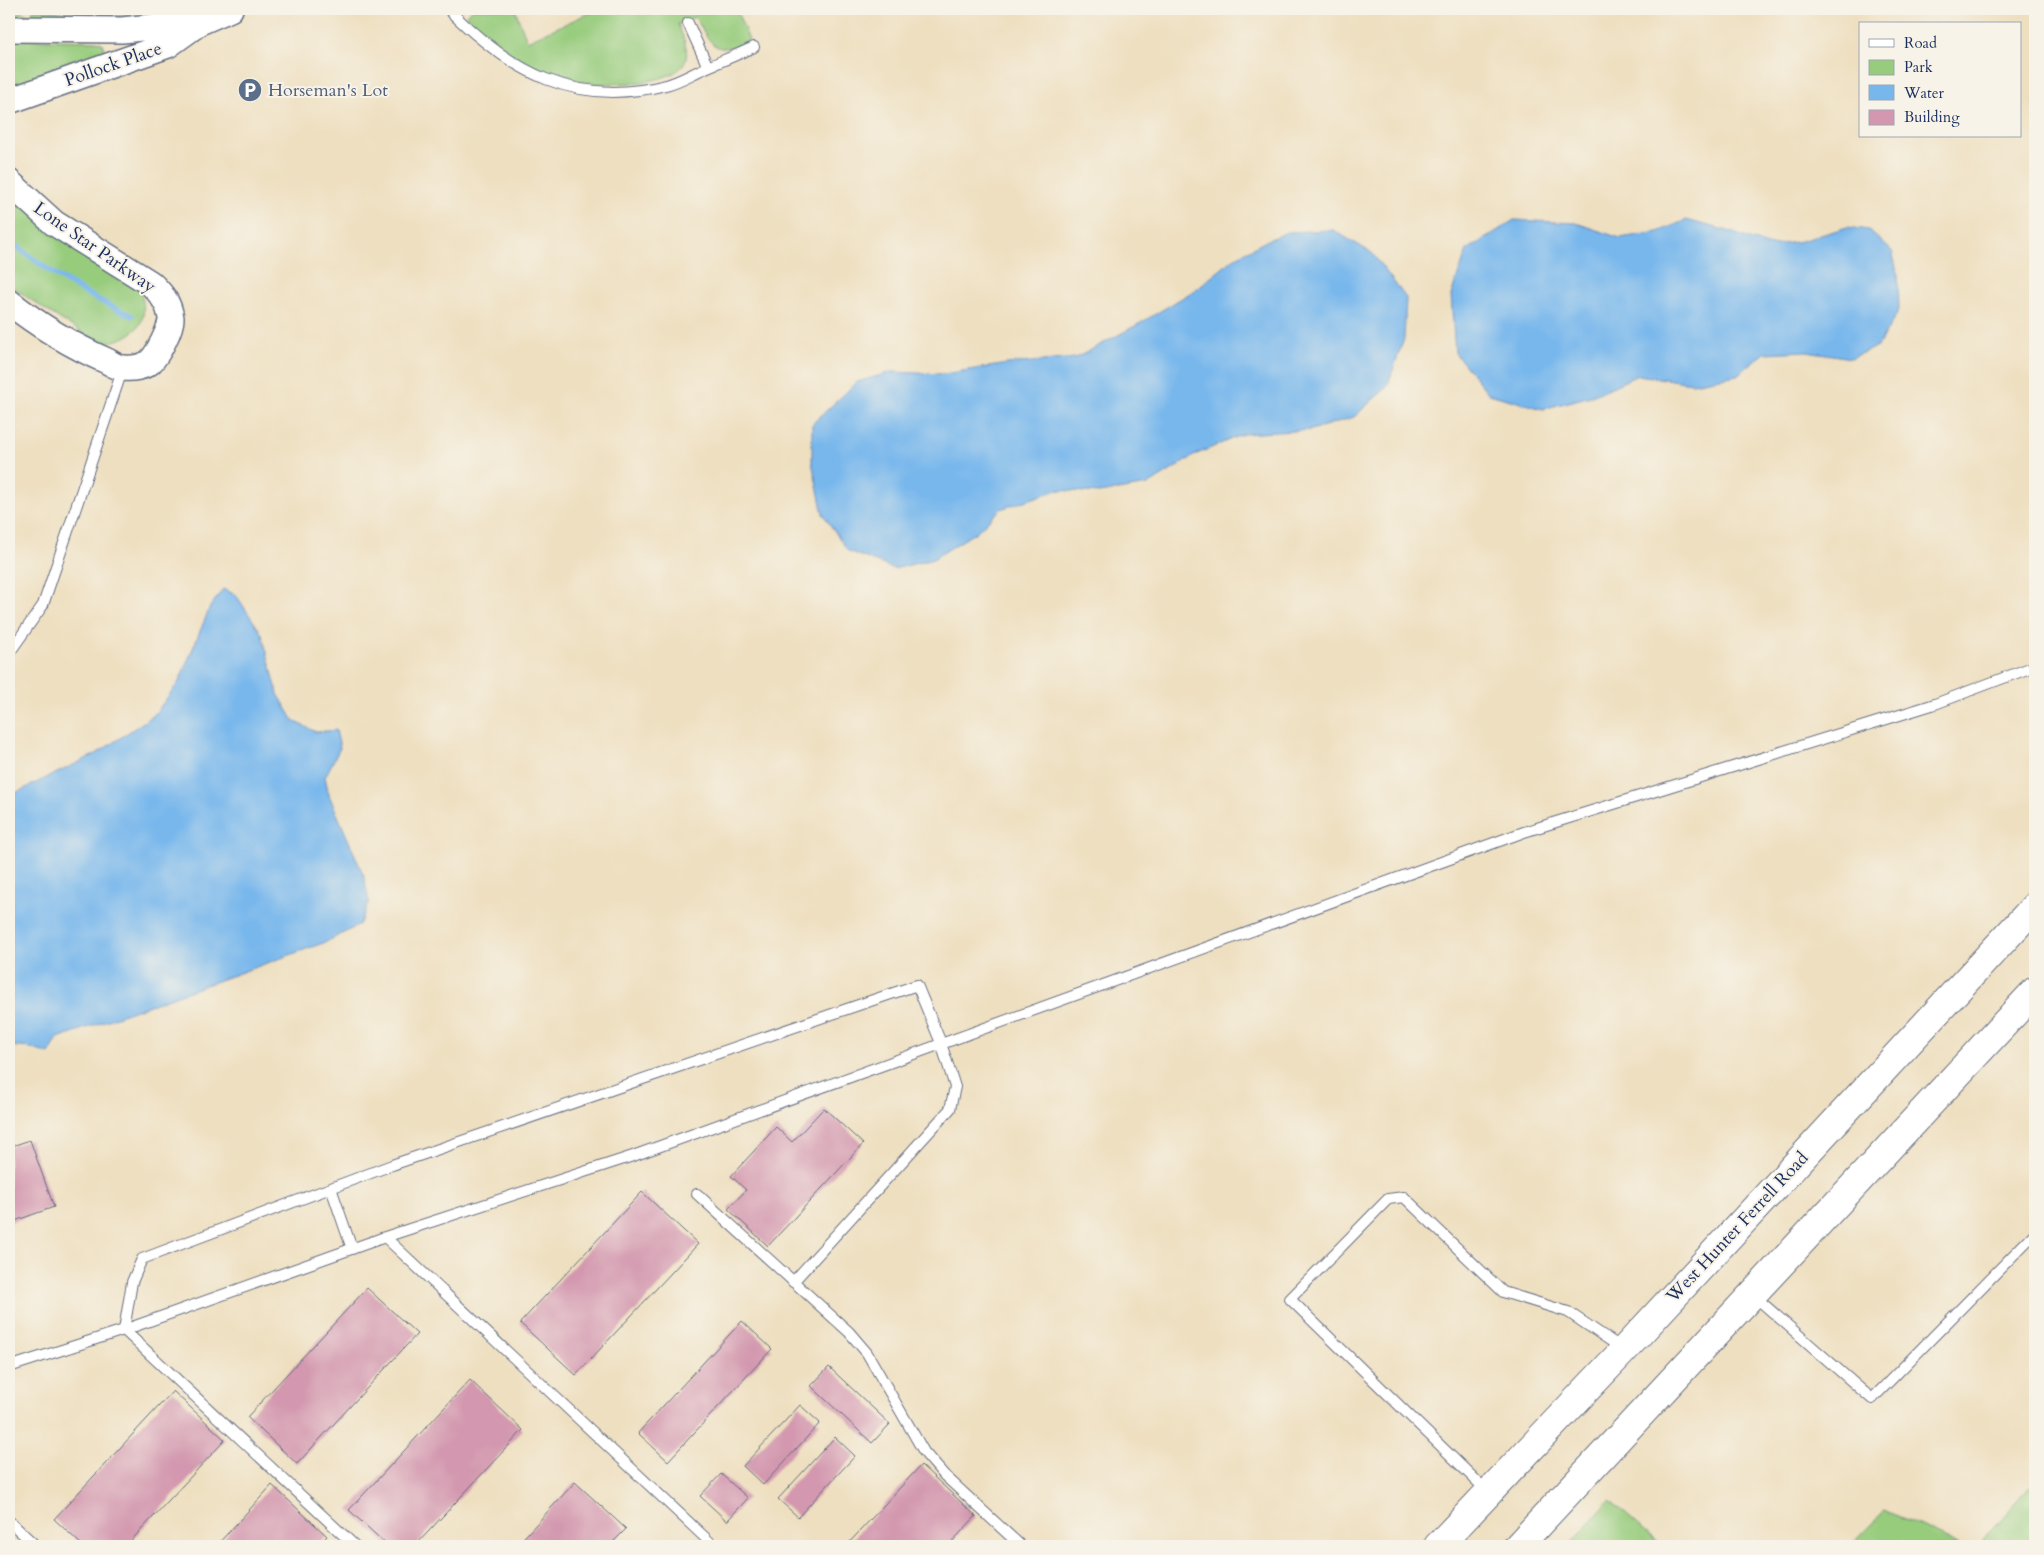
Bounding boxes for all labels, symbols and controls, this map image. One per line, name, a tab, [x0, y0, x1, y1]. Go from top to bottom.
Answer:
legend	[1859, 22, 2022, 138]
text: Road	[1904, 33, 1937, 53]
street label: Pollock Place	[61, 36, 165, 93]
text: Park	[1904, 57, 1933, 77]
parking icon: Horseman's Lot	[237, 77, 263, 103]
place label: Horseman's Lot	[268, 78, 388, 103]
text: Water	[1903, 83, 1945, 103]
text: Building	[1904, 107, 1960, 127]
street label: Lone Star Parkway	[29, 196, 161, 299]
street label: West Hunter Ferrell Road	[1660, 1146, 1814, 1309]

